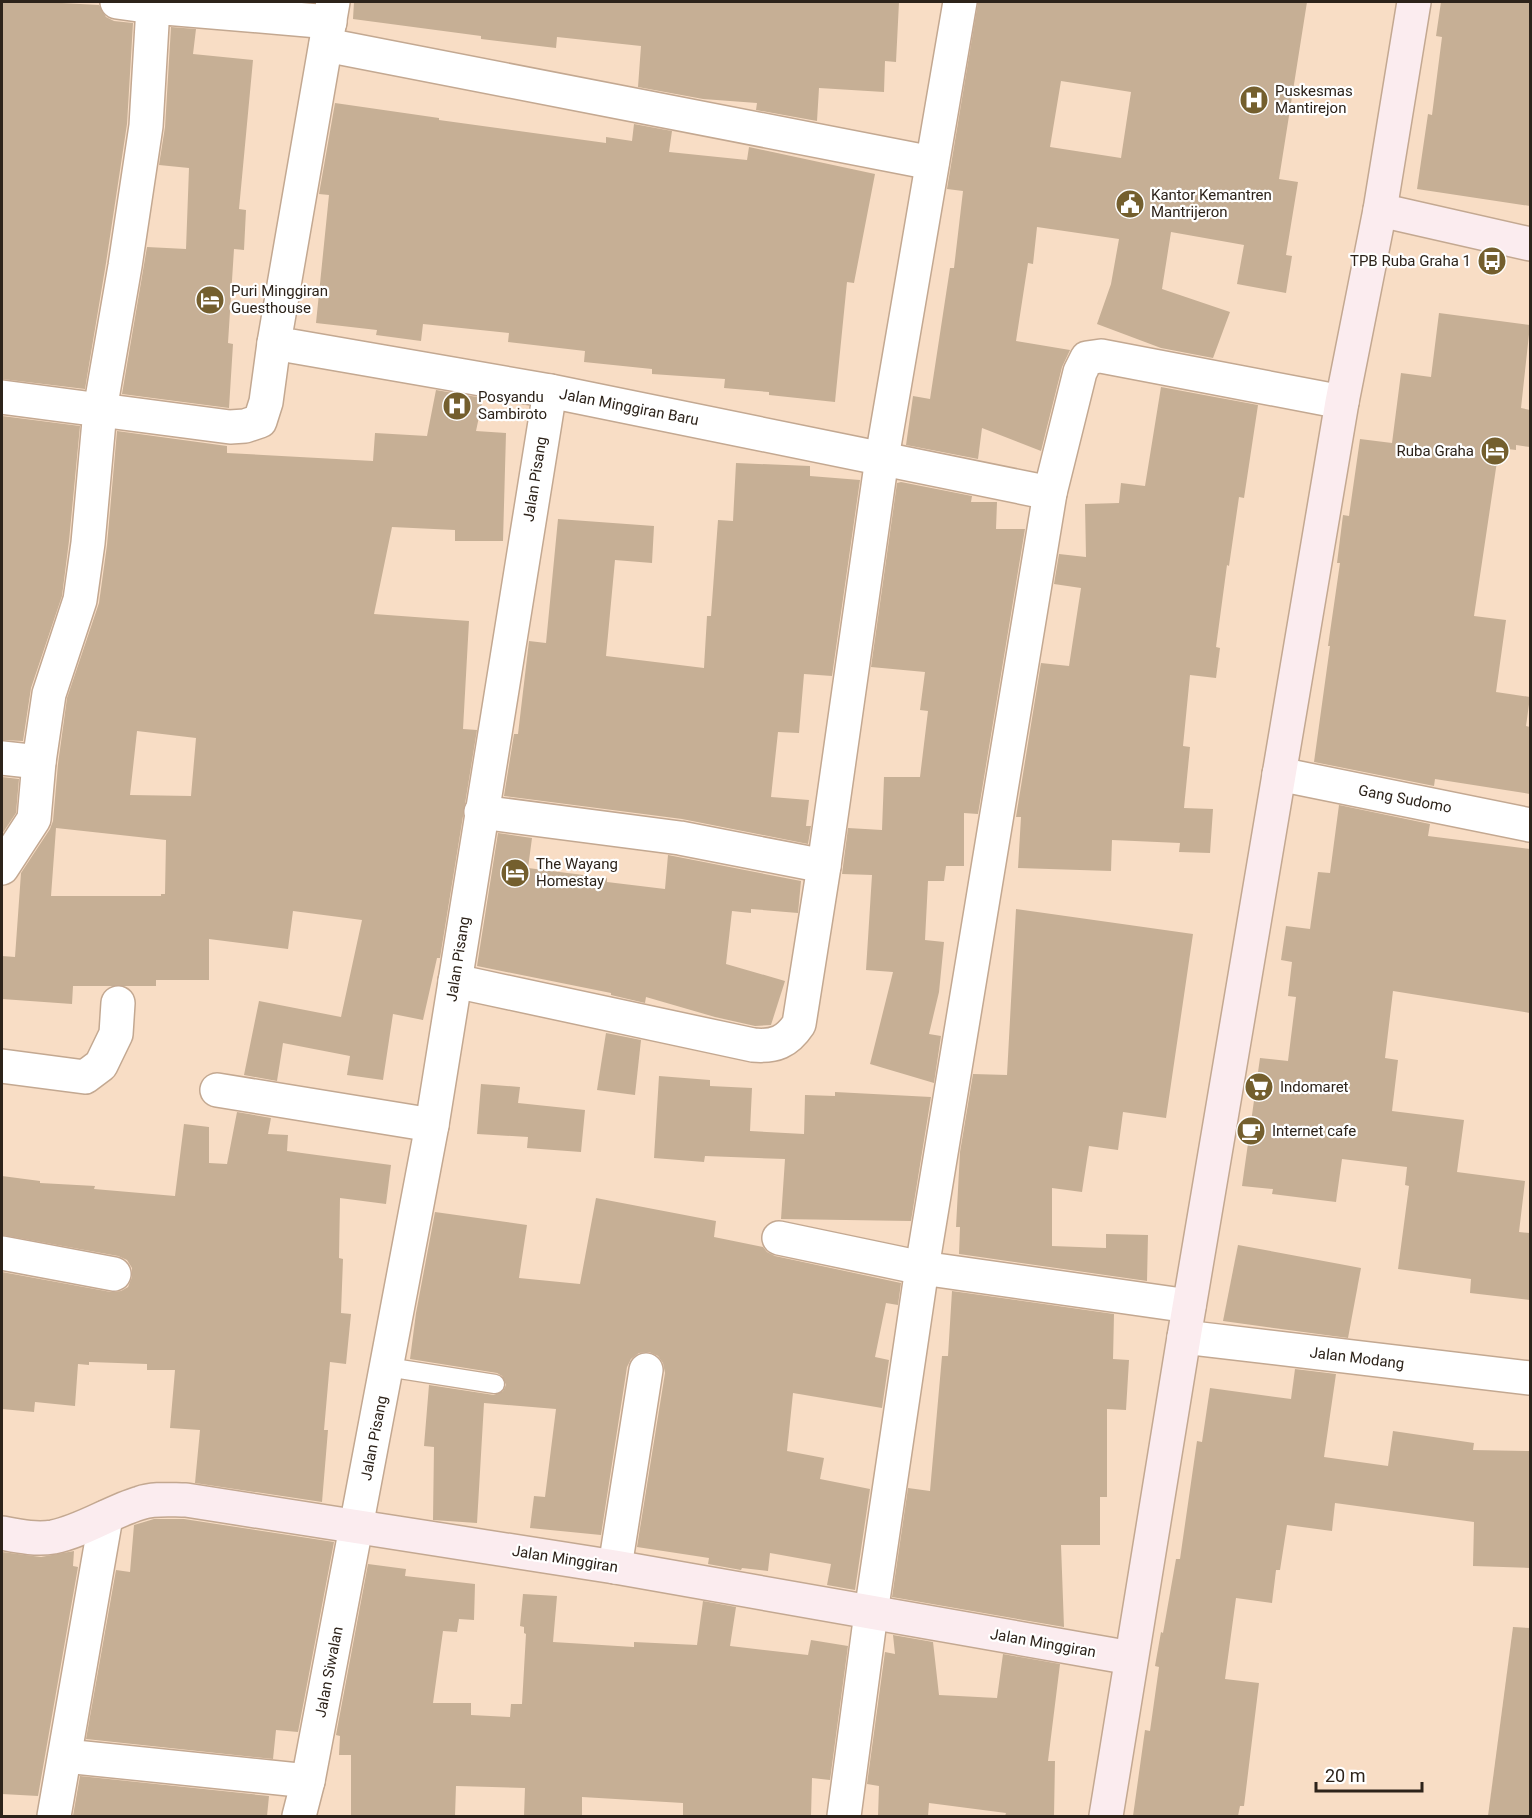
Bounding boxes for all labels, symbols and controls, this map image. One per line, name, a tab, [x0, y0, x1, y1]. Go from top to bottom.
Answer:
place label: Puskesmas Mantirejon	[1275, 82, 1353, 117]
hospital icon: Puskesmas Mantirejon	[1238, 84, 1270, 116]
place label: Kantor Kemantren Mantrijeron	[1151, 186, 1272, 221]
public building icon: Kantor Kemantren Mantrijeron	[1114, 188, 1146, 220]
bus stop icon: TPB Ruba Graha 1	[1476, 245, 1508, 277]
place label: TPB Ruba Graha 1	[1350, 252, 1471, 270]
place label: Puri Minggiran Guesthouse	[231, 282, 328, 317]
hotel icon: Puri Minggiran Guesthouse	[194, 284, 226, 316]
street label: Jalan Minggiran Baru	[558, 385, 700, 429]
place label: Posyandu Sambiroto	[478, 388, 547, 423]
hospital icon: Posyandu Sambiroto	[441, 390, 473, 422]
street label: Jalan Pisang	[519, 435, 551, 523]
hotel icon: Ruba Graha	[1479, 435, 1511, 467]
place label: Ruba Graha	[1397, 442, 1474, 460]
street label: Gang Sudomo	[1357, 781, 1453, 817]
place label: The Wayang Homestay	[536, 855, 618, 890]
hotel icon: The Wayang Homestay	[499, 857, 531, 889]
street label: Jalan Pisang	[442, 915, 474, 1003]
supermarket icon: Indomaret	[1243, 1071, 1275, 1103]
place label: Indomaret	[1280, 1078, 1349, 1096]
cafe icon: Internet cafe	[1235, 1115, 1267, 1147]
place label: Internet cafe	[1272, 1122, 1356, 1140]
street label: Jalan Modang	[1309, 1343, 1405, 1373]
street label: Jalan Pisang	[357, 1394, 391, 1482]
street label: Jalan Minggiran	[511, 1542, 619, 1576]
street label: Jalan Siwalan	[311, 1625, 347, 1719]
street label: Jalan Minggiran	[989, 1625, 1097, 1661]
scale bar	[1316, 1755, 1422, 1793]
text: 20 m	[1325, 1765, 1365, 1786]

